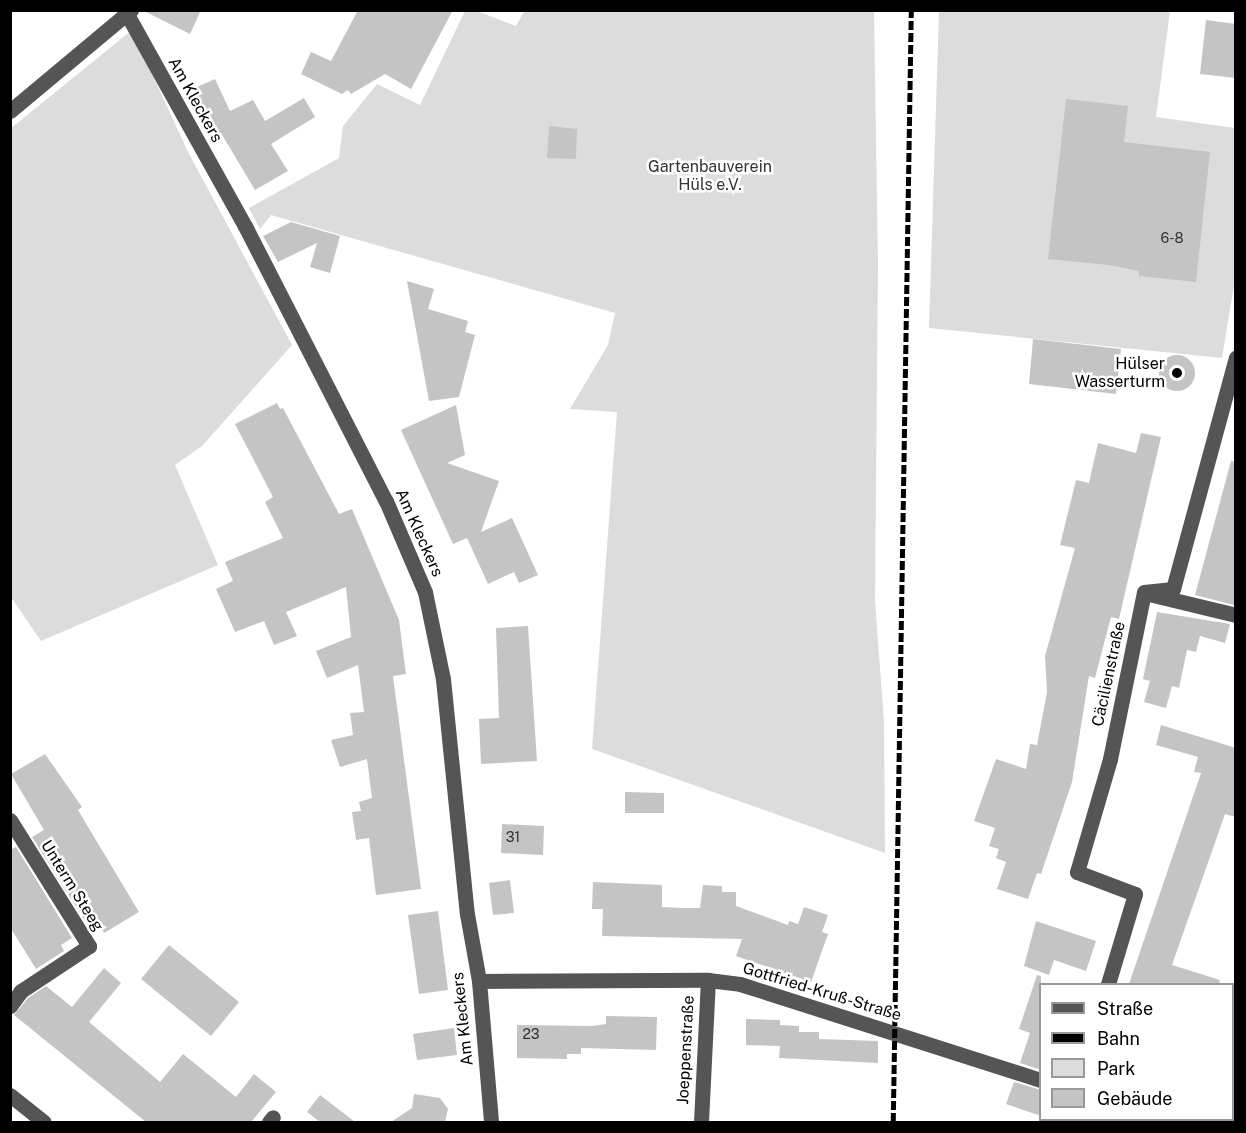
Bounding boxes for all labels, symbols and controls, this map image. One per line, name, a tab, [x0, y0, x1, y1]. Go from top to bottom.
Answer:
street label: Am Kleckers	[164, 54, 226, 146]
park label: Gartenbauverein Hüls e.V.	[648, 157, 772, 195]
house number: 6-8	[1160, 230, 1184, 246]
place label: Hülser Wasserturm	[1075, 354, 1165, 392]
marker: Hülser Wasserturm	[1170, 366, 1184, 380]
street label: Am Kleckers	[391, 486, 447, 580]
street label: Cäcilienstraße	[1089, 620, 1129, 728]
house number: 31	[506, 829, 520, 845]
street label: Unterm Steeg	[36, 837, 108, 935]
street label: Gottfried-Kruß-Straße	[740, 959, 904, 1025]
street label: Am Kleckers	[449, 971, 477, 1067]
legend	[1039, 983, 1234, 1121]
street label: Joeppenstraße	[674, 995, 698, 1105]
text: Straße	[1097, 998, 1153, 1019]
house number: 23	[522, 1026, 540, 1042]
text: Bahn	[1097, 1028, 1140, 1049]
text: Park	[1097, 1058, 1135, 1079]
text: Gebäude	[1097, 1088, 1172, 1109]

